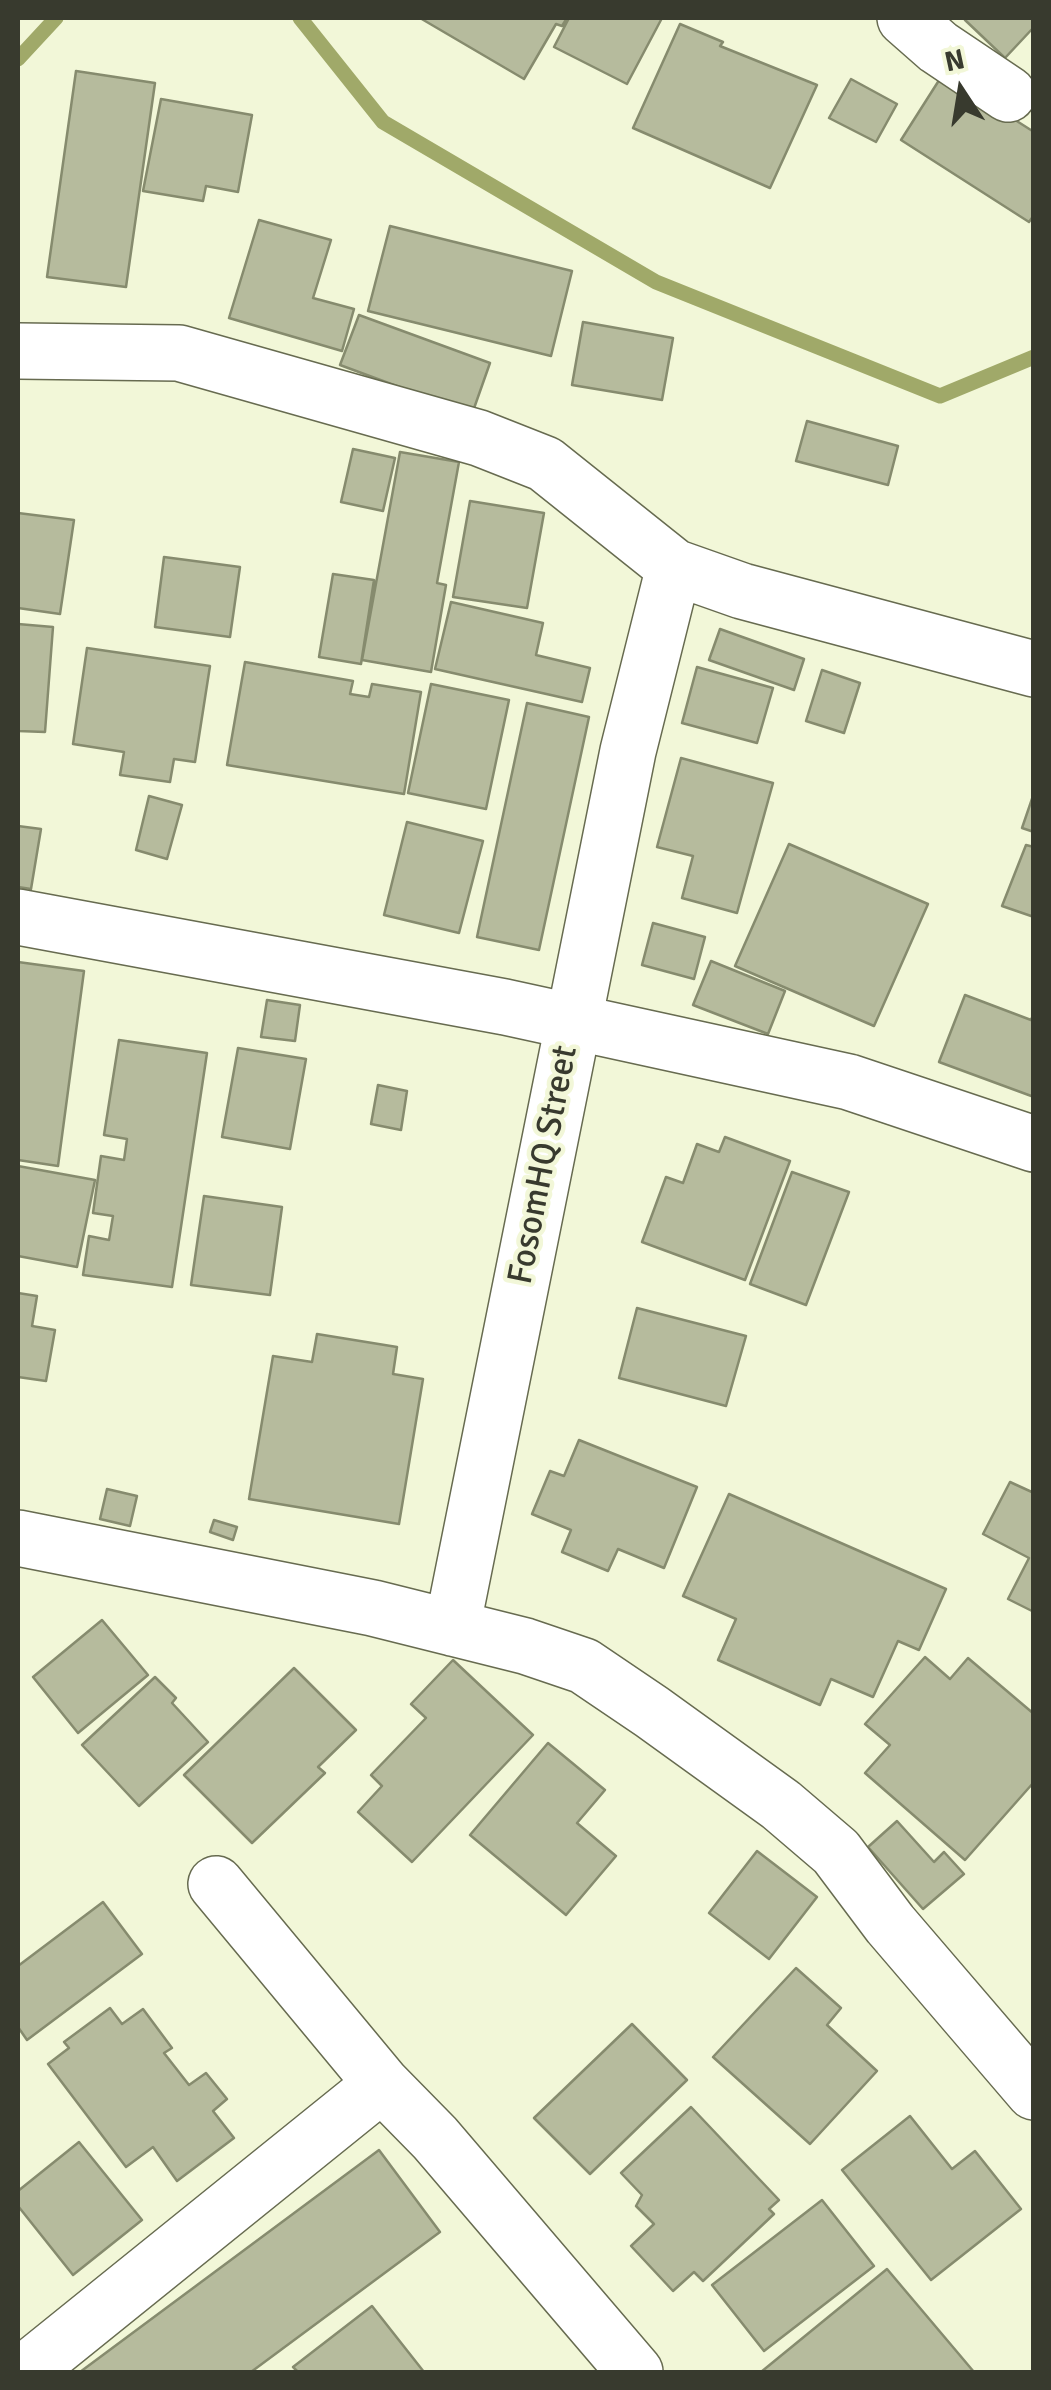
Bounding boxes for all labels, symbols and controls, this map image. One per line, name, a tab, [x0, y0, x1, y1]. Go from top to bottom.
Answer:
north arrow	[911, 40, 1011, 140]
text: N	[942, 42, 968, 79]
street label: FosomHQ Street	[500, 1042, 588, 1288]

